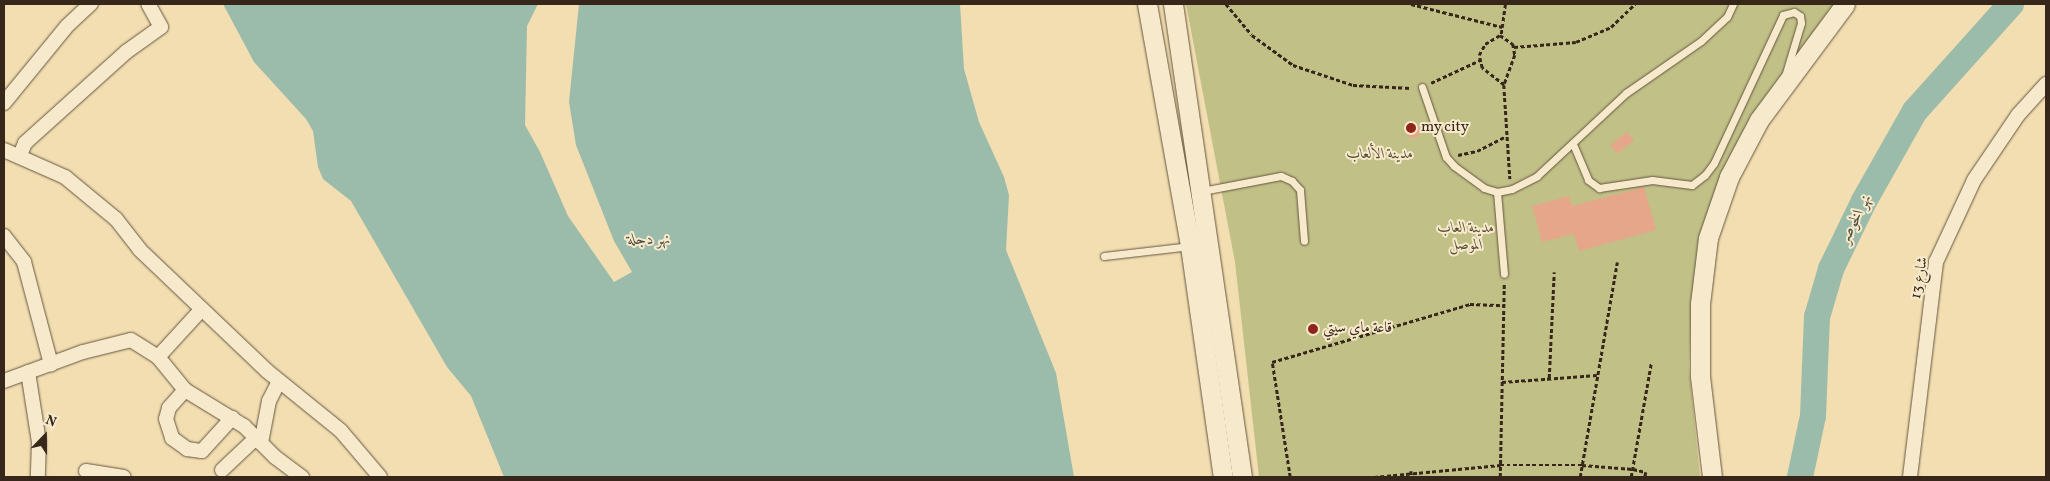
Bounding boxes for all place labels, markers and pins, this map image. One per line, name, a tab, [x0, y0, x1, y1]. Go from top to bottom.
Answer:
place label: my city	[1421, 119, 1469, 137]
marker: my city	[1405, 122, 1417, 134]
place label: قاعة ماي سيتي	[1323, 320, 1392, 338]
marker: قاعة ماي سيتي	[1307, 323, 1319, 335]

